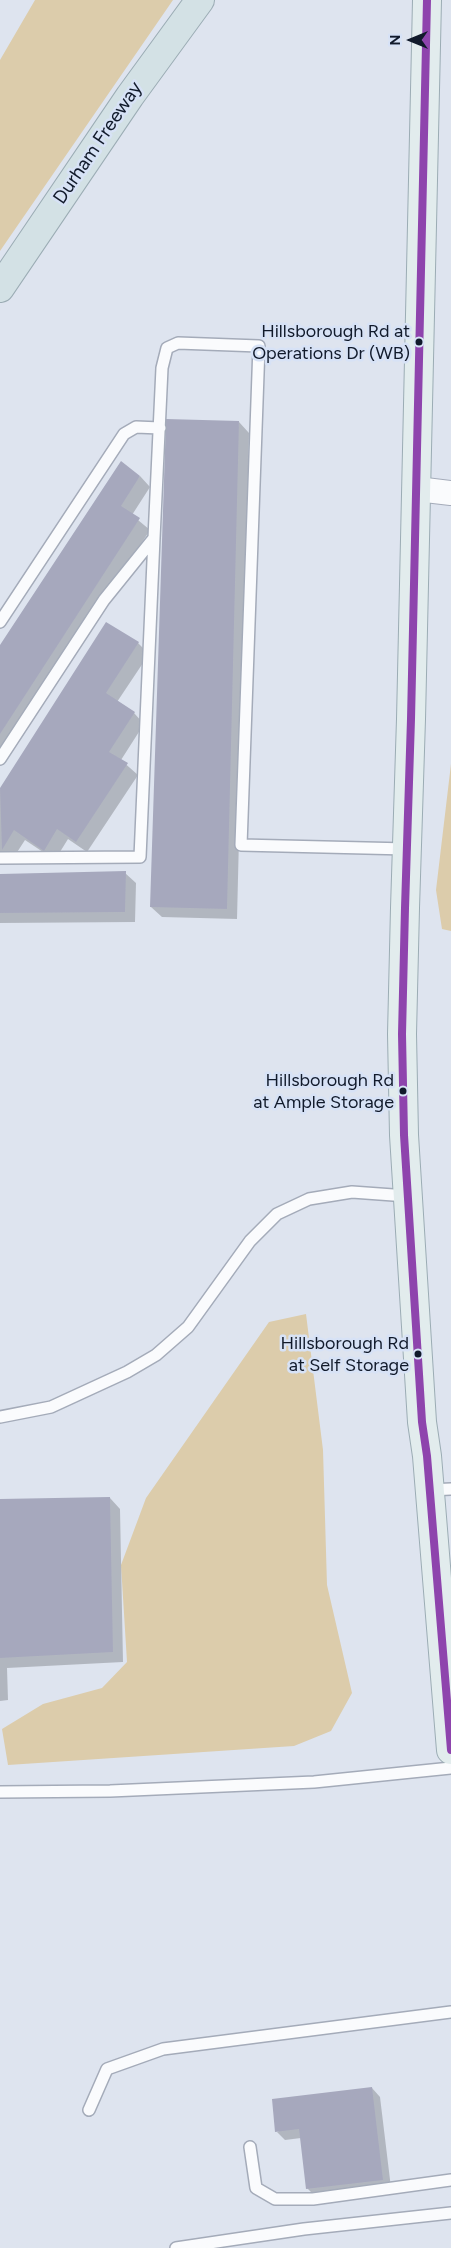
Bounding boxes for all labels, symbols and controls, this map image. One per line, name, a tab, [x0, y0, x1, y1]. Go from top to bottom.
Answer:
north arrow	[386, 15, 436, 65]
text: N	[387, 35, 404, 45]
street label: Durham Freeway	[49, 78, 147, 208]
place label: Hillsborough Rd at Operations Dr (WB)	[252, 321, 410, 364]
marker: Hillsborough Rd at Operations Dr (WB)	[414, 337, 424, 347]
place label: Hillsborough Rd at Ample Storage	[253, 1070, 394, 1112]
marker: Hillsborough Rd at Ample Storage	[398, 1086, 408, 1096]
place label: Hillsborough Rd at Self Storage	[281, 1333, 409, 1376]
marker: Hillsborough Rd at Self Storage	[413, 1349, 423, 1359]

